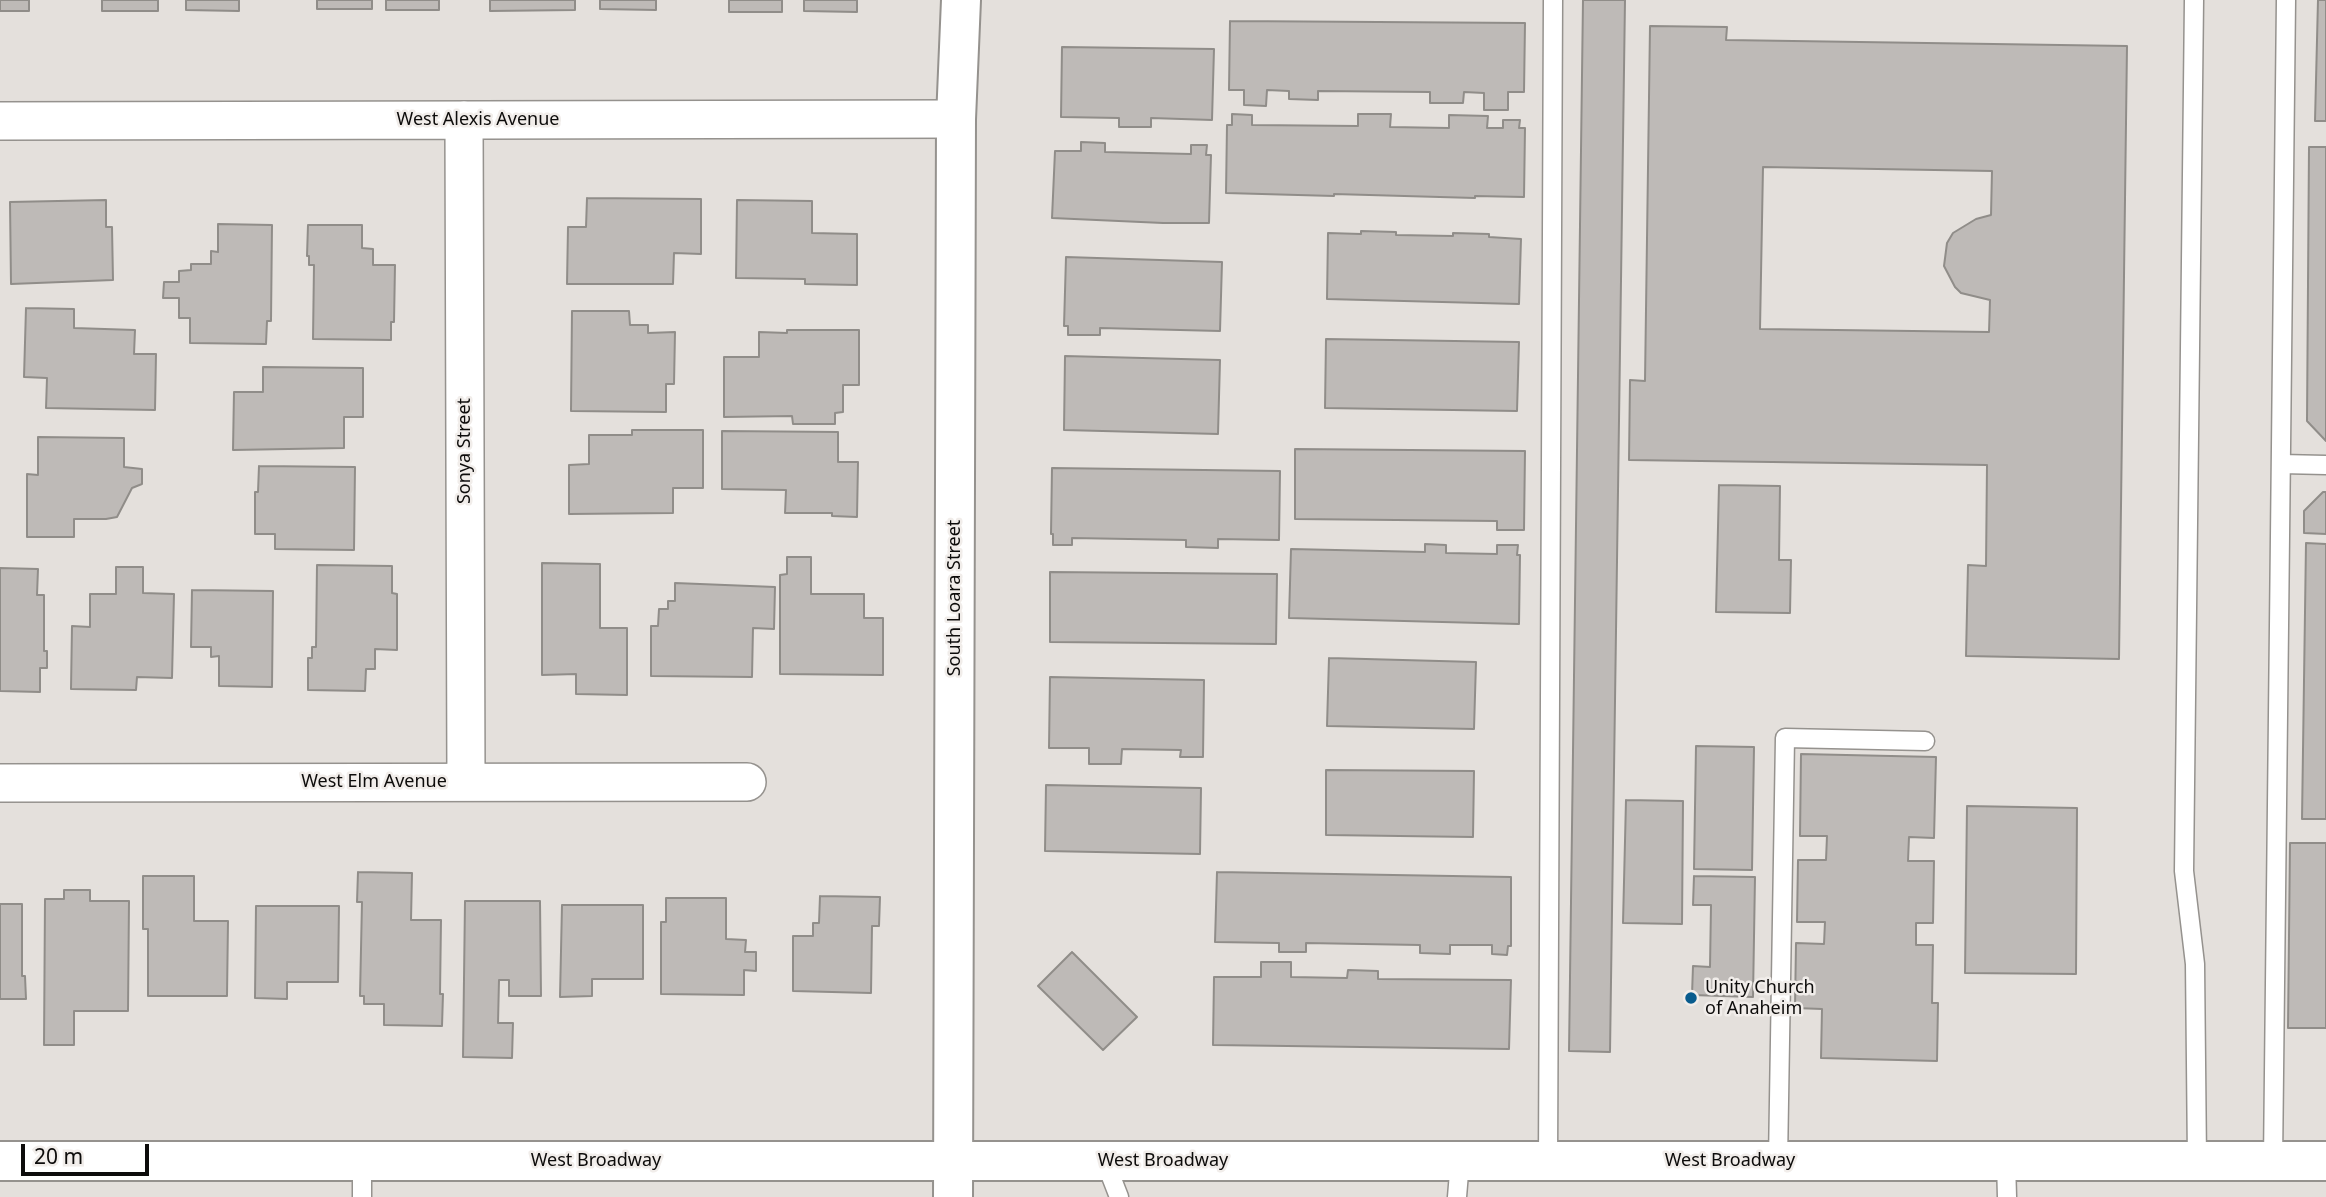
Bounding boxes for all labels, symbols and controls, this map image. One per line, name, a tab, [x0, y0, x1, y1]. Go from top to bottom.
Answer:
street label: West Alexis Avenue	[397, 109, 559, 131]
street label: Sonya Street	[454, 398, 476, 504]
street label: South Loara Street	[944, 520, 966, 676]
street label: West Elm Avenue	[301, 771, 447, 793]
place label: Unity Church of Anaheim	[1705, 977, 1815, 1020]
marker: Unity Church of Anaheim	[1683, 990, 1699, 1006]
scale bar	[24, 1130, 152, 1174]
text: 20 m	[34, 1142, 83, 1170]
street label: West Broadway	[531, 1150, 661, 1172]
street label: West Broadway	[1098, 1150, 1228, 1172]
street label: West Broadway	[1665, 1150, 1795, 1172]

